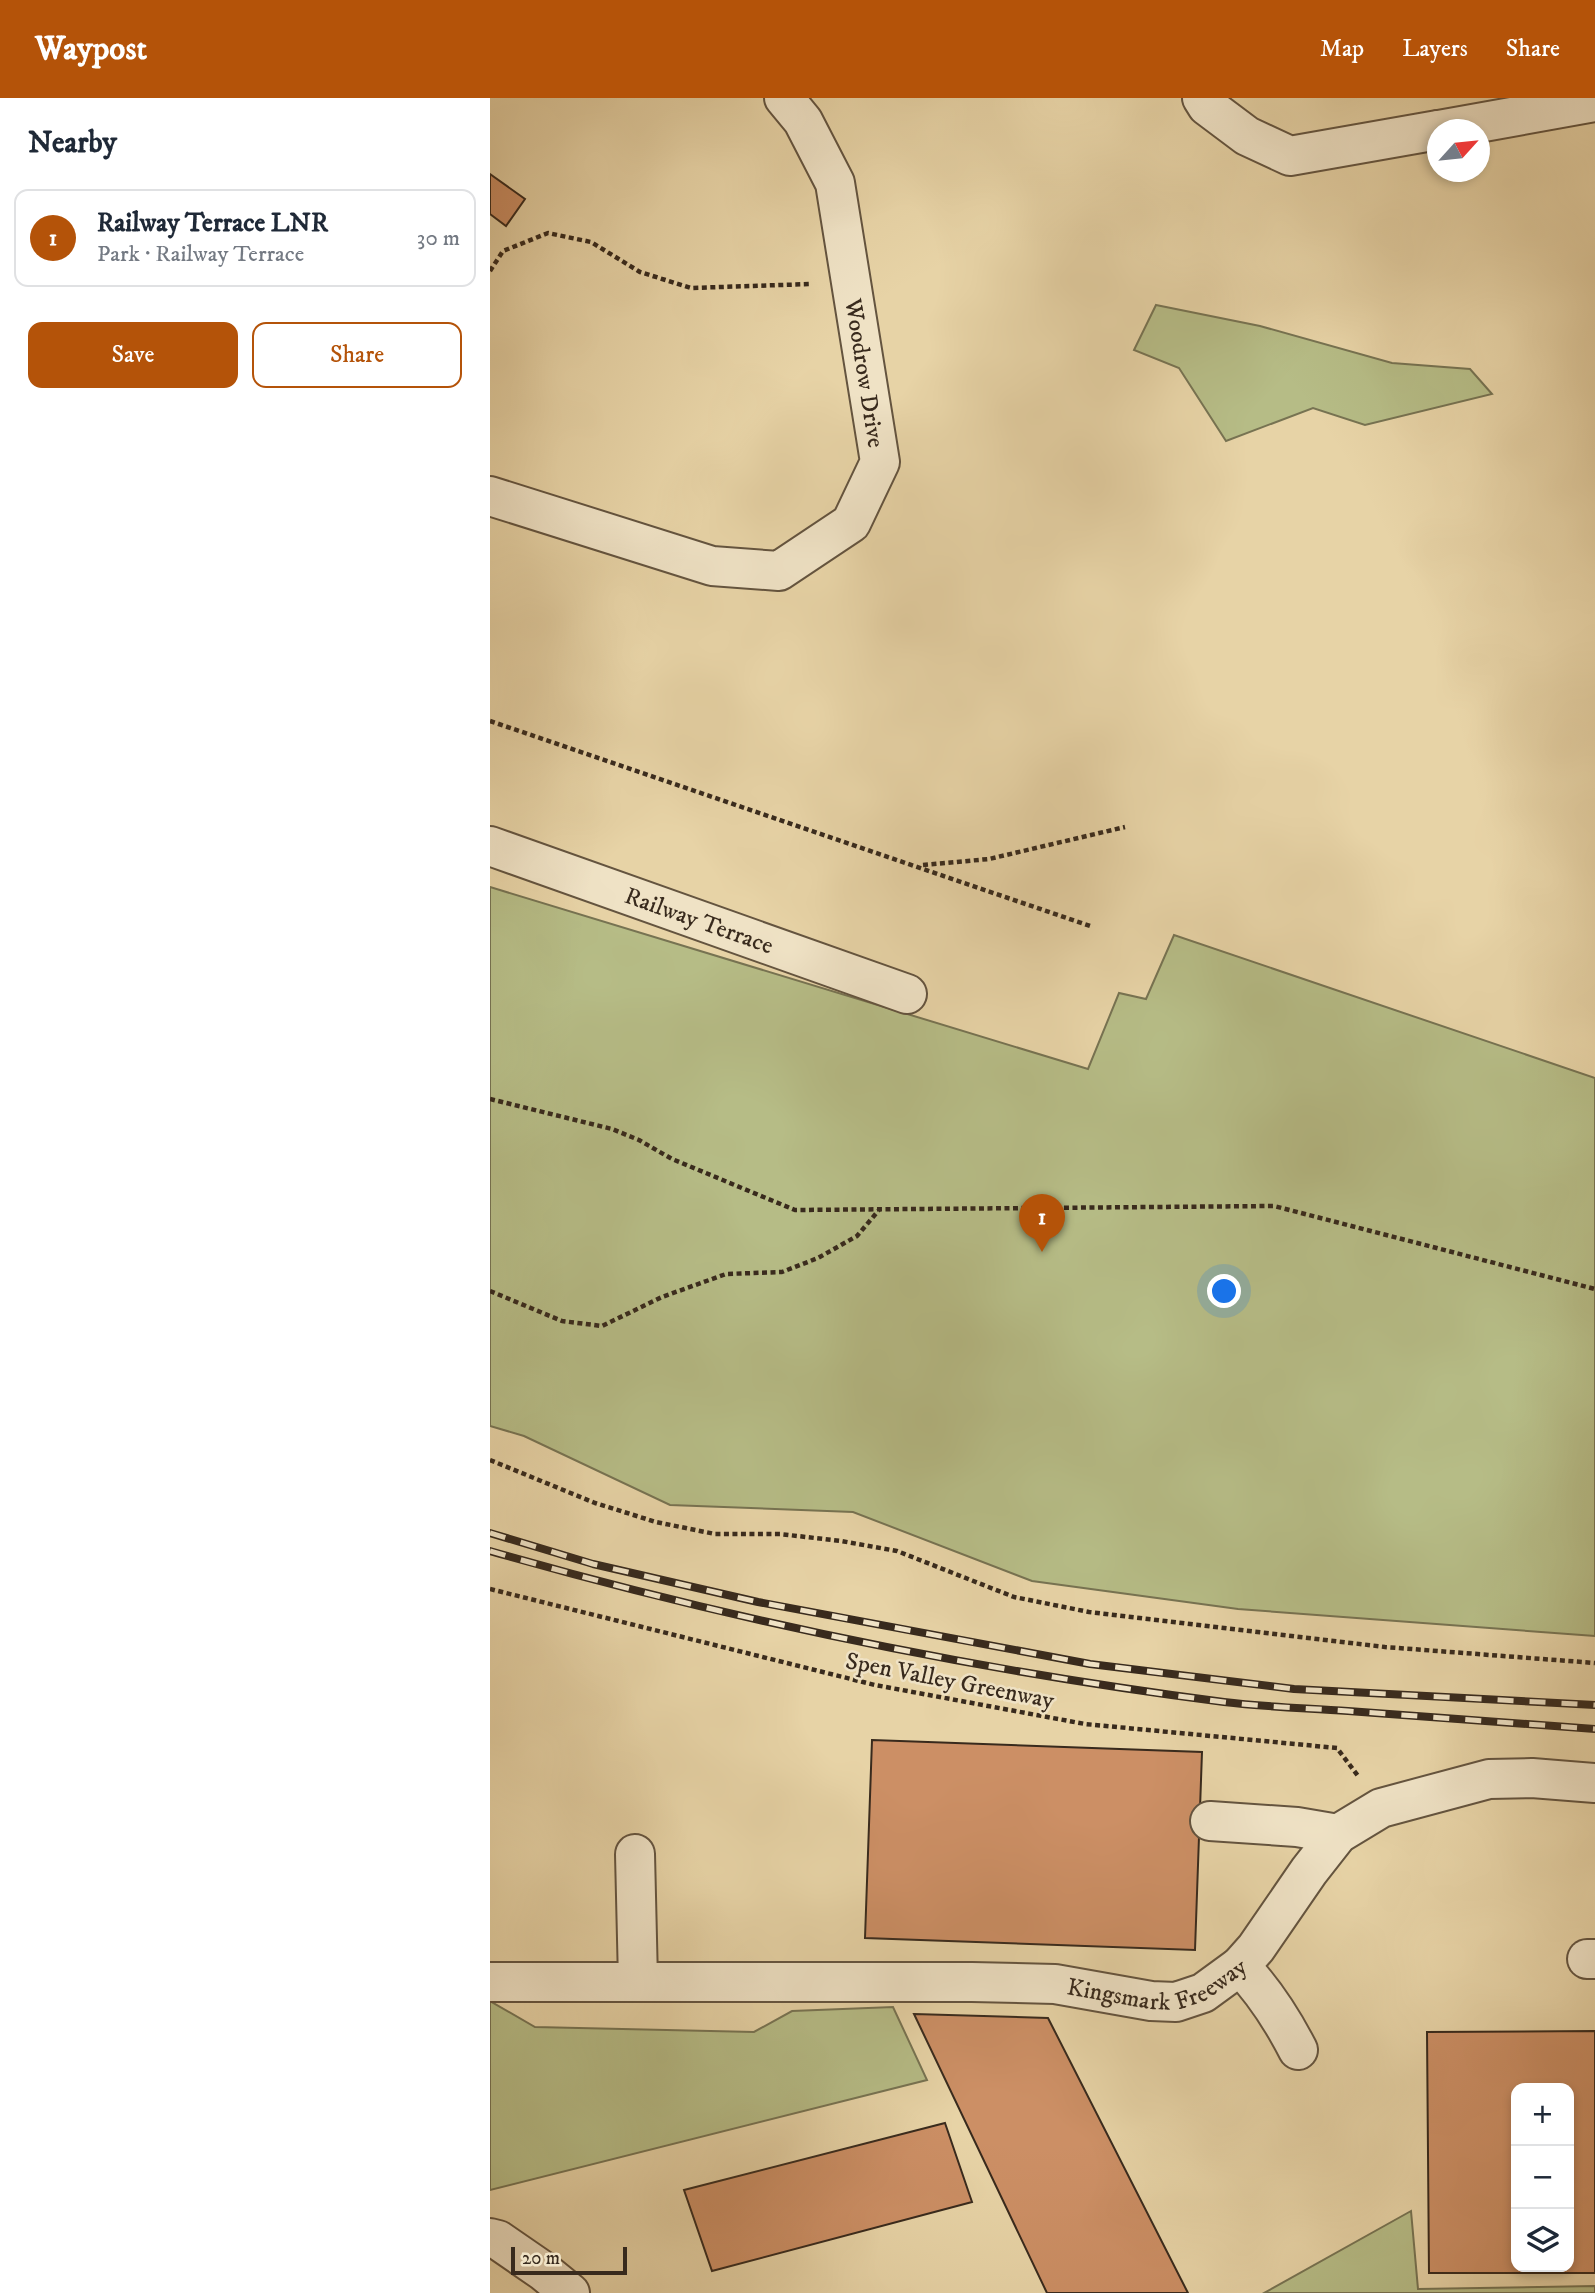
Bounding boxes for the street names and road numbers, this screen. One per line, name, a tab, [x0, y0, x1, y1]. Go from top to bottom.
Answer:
street label: Woodrow Drive	[837, 295, 891, 450]
street label: Railway Terrace	[621, 881, 777, 961]
street label: Spen Valley Greenway	[843, 1646, 1057, 1716]
street label: Kingsmark Freeway	[1065, 1952, 1254, 2018]

